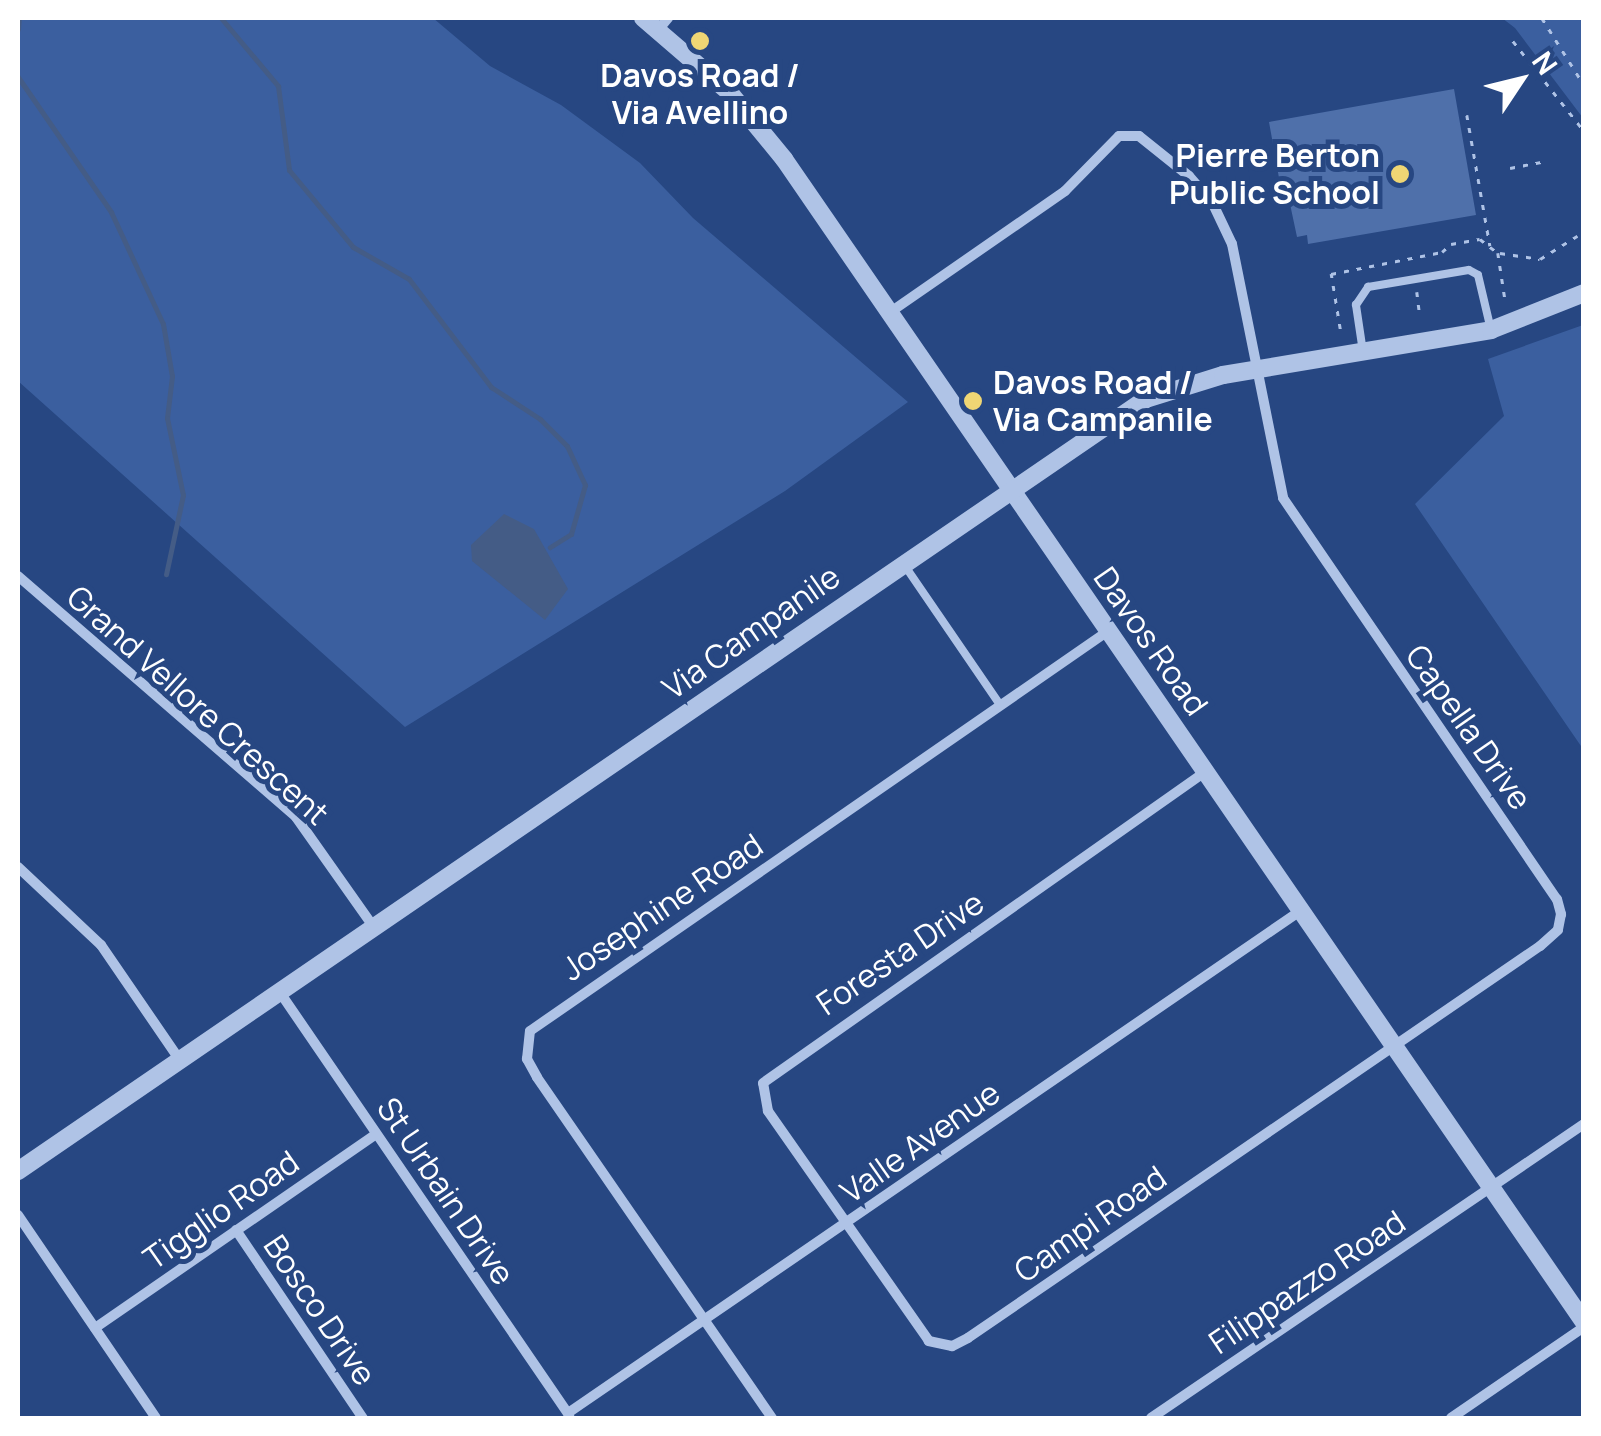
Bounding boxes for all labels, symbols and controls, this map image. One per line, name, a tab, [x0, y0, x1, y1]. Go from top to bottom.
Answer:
marker: Davos Road / Via Avellino	[689, 30, 711, 52]
north arrow	[1471, 30, 1571, 130]
text: N	[1524, 44, 1567, 82]
place label: Davos Road / Via Avellino	[600, 57, 800, 132]
place label: Pierre Berton Public School	[1169, 137, 1380, 212]
marker: Pierre Berton Public School	[1389, 163, 1411, 185]
place label: Davos Road / Via Campanile	[993, 364, 1213, 439]
marker: Davos Road / Via Campanile	[962, 390, 984, 412]
street label: Via Campanile	[655, 557, 847, 707]
street label: Davos Road	[1086, 560, 1216, 722]
street label: Grand Vellore Crescent	[59, 577, 337, 833]
street label: Capella Drive	[1398, 637, 1540, 817]
street label: Josephine Road	[554, 826, 770, 988]
street label: Foresta Drive	[809, 883, 991, 1023]
street label: Valle Avenue	[833, 1073, 1007, 1211]
street label: St Urbain Drive	[369, 1090, 523, 1292]
street label: Tigglio Road	[136, 1142, 306, 1278]
street label: Campi Road	[1007, 1158, 1173, 1290]
street label: Filippazzo Road	[1202, 1202, 1412, 1362]
street label: Bosco Drive	[256, 1228, 384, 1392]

